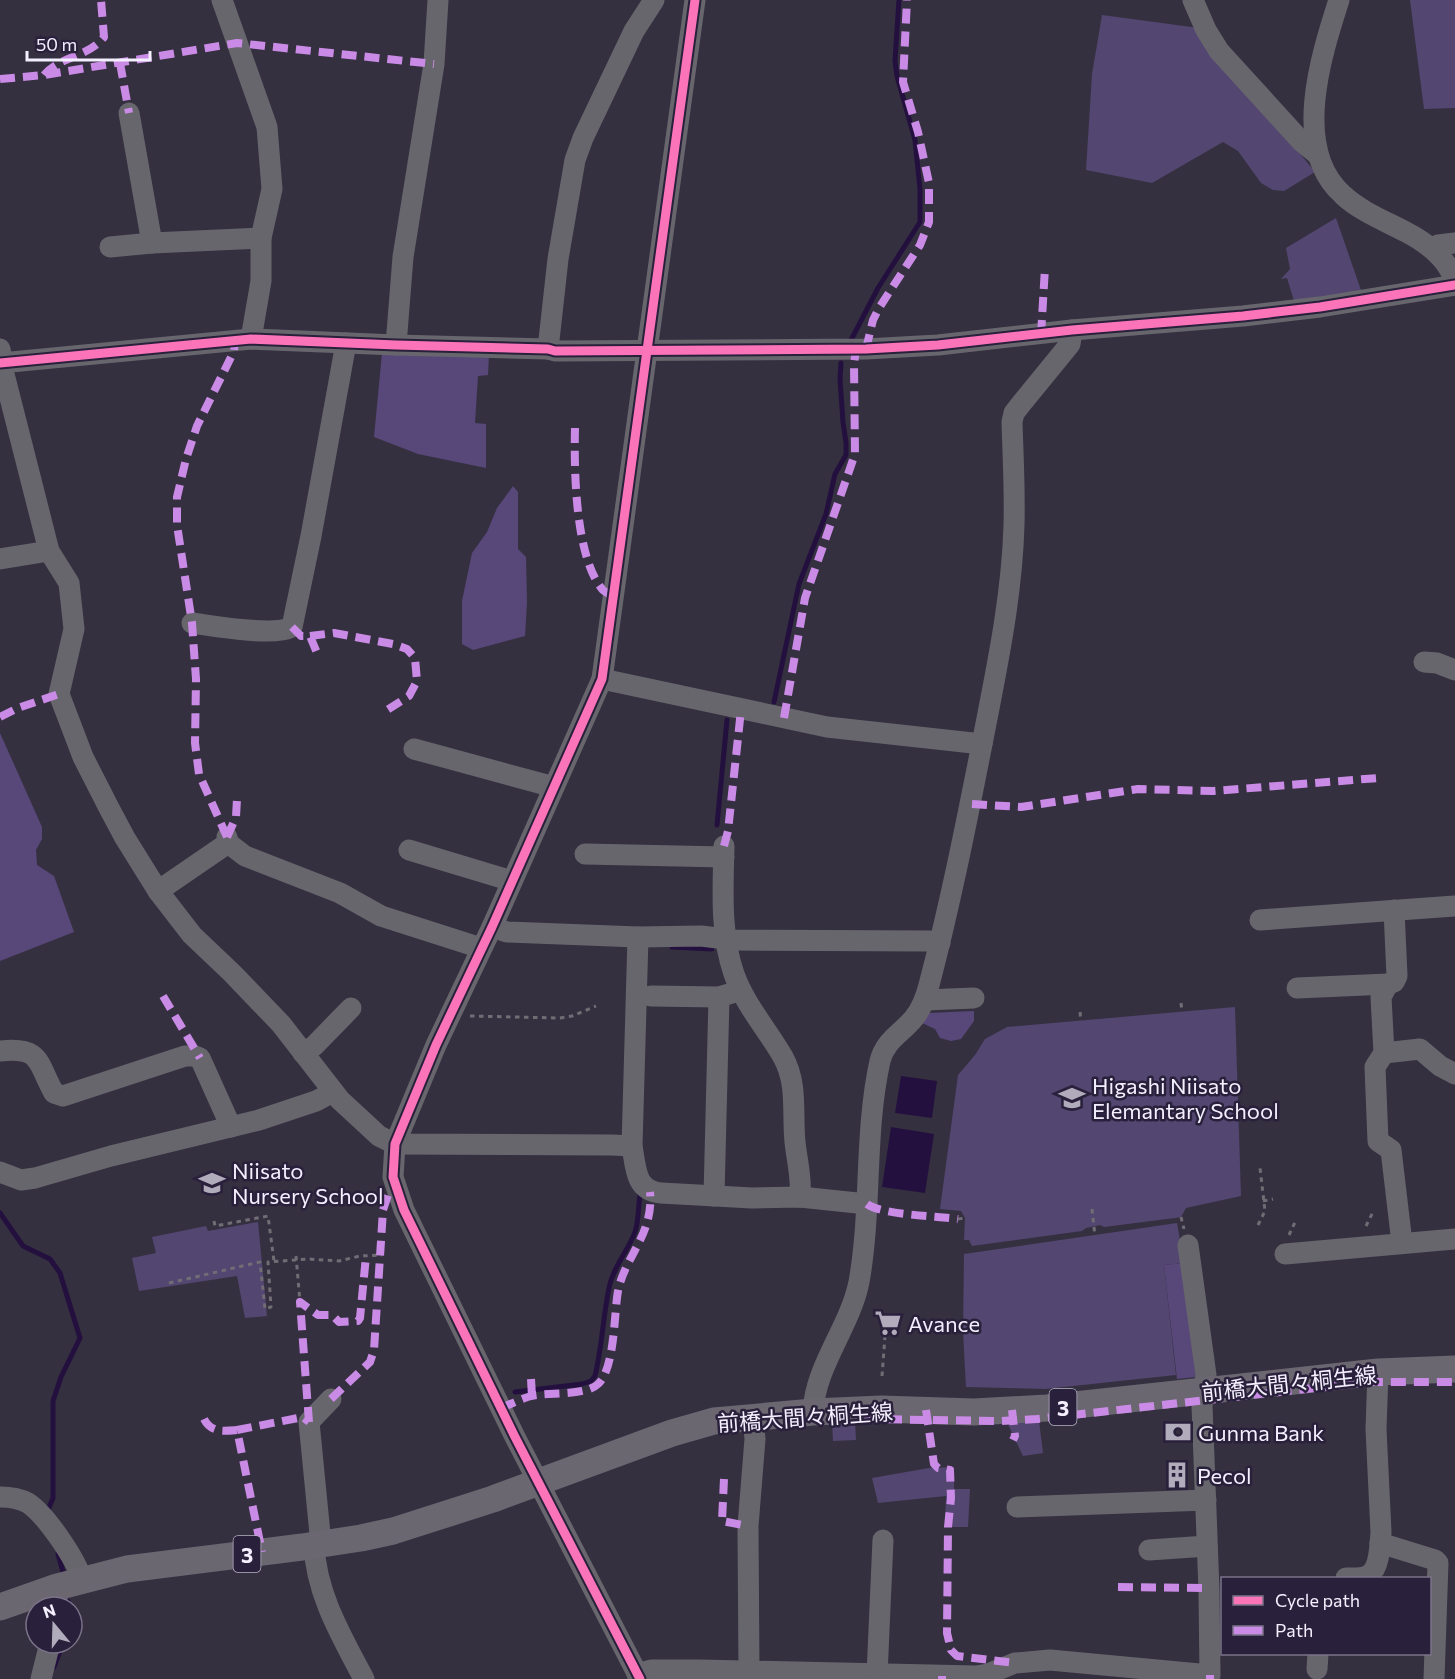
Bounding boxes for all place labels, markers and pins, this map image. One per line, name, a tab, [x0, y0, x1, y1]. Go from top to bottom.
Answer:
place label: Higashi Niisato Elemantary School	[1092, 1072, 1279, 1124]
school or university icon: Higashi Niisato Elemantary School	[1057, 1083, 1087, 1113]
place label: Niisato Nursery School	[232, 1157, 384, 1209]
school or university icon: Niisato Nursery School	[197, 1168, 227, 1198]
supermarket icon: Avance	[873, 1308, 903, 1338]
place label: Avance	[908, 1310, 980, 1337]
bank icon: Gunma Bank	[1163, 1417, 1193, 1447]
place label: Gunma Bank	[1198, 1419, 1324, 1446]
building icon: Pecol	[1162, 1460, 1192, 1490]
place label: Pecol	[1197, 1462, 1252, 1489]

